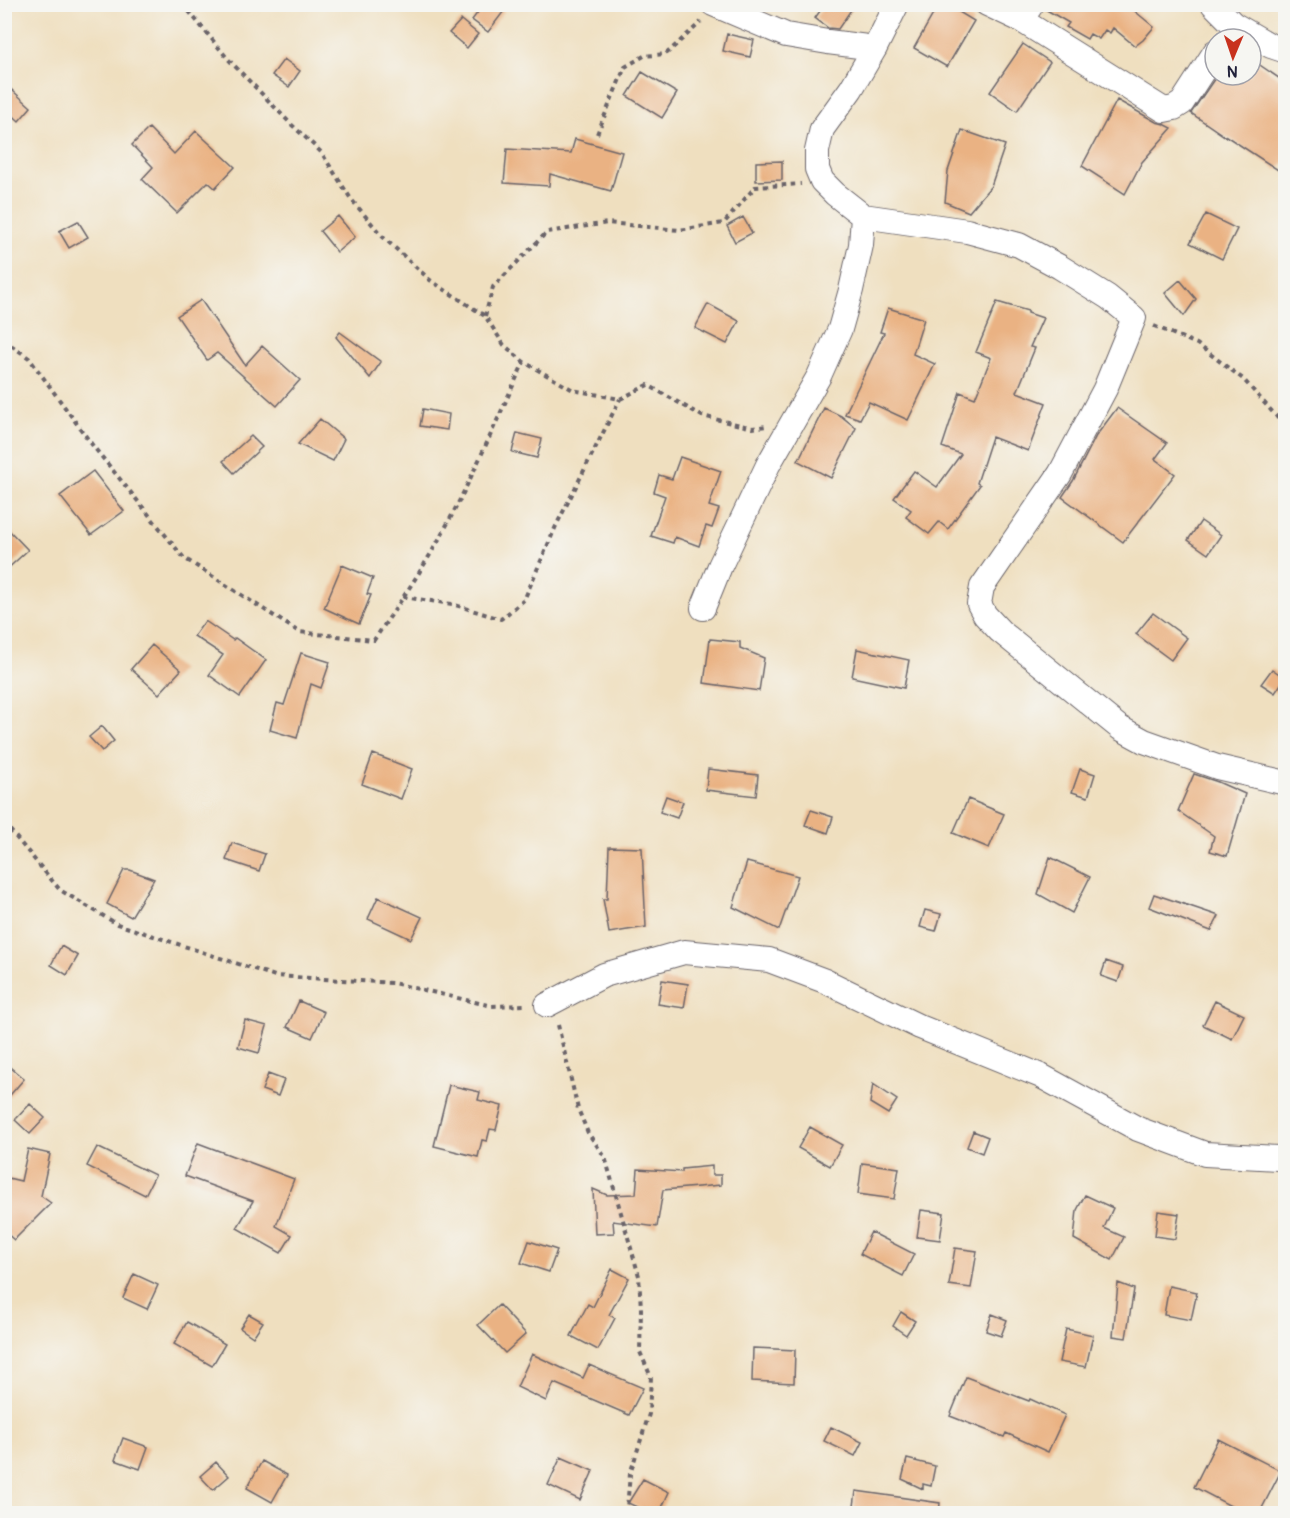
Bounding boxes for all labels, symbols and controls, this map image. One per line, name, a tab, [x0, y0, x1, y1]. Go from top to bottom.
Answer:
north arrow	[1203, 27, 1263, 87]
text: N	[1227, 61, 1238, 81]

